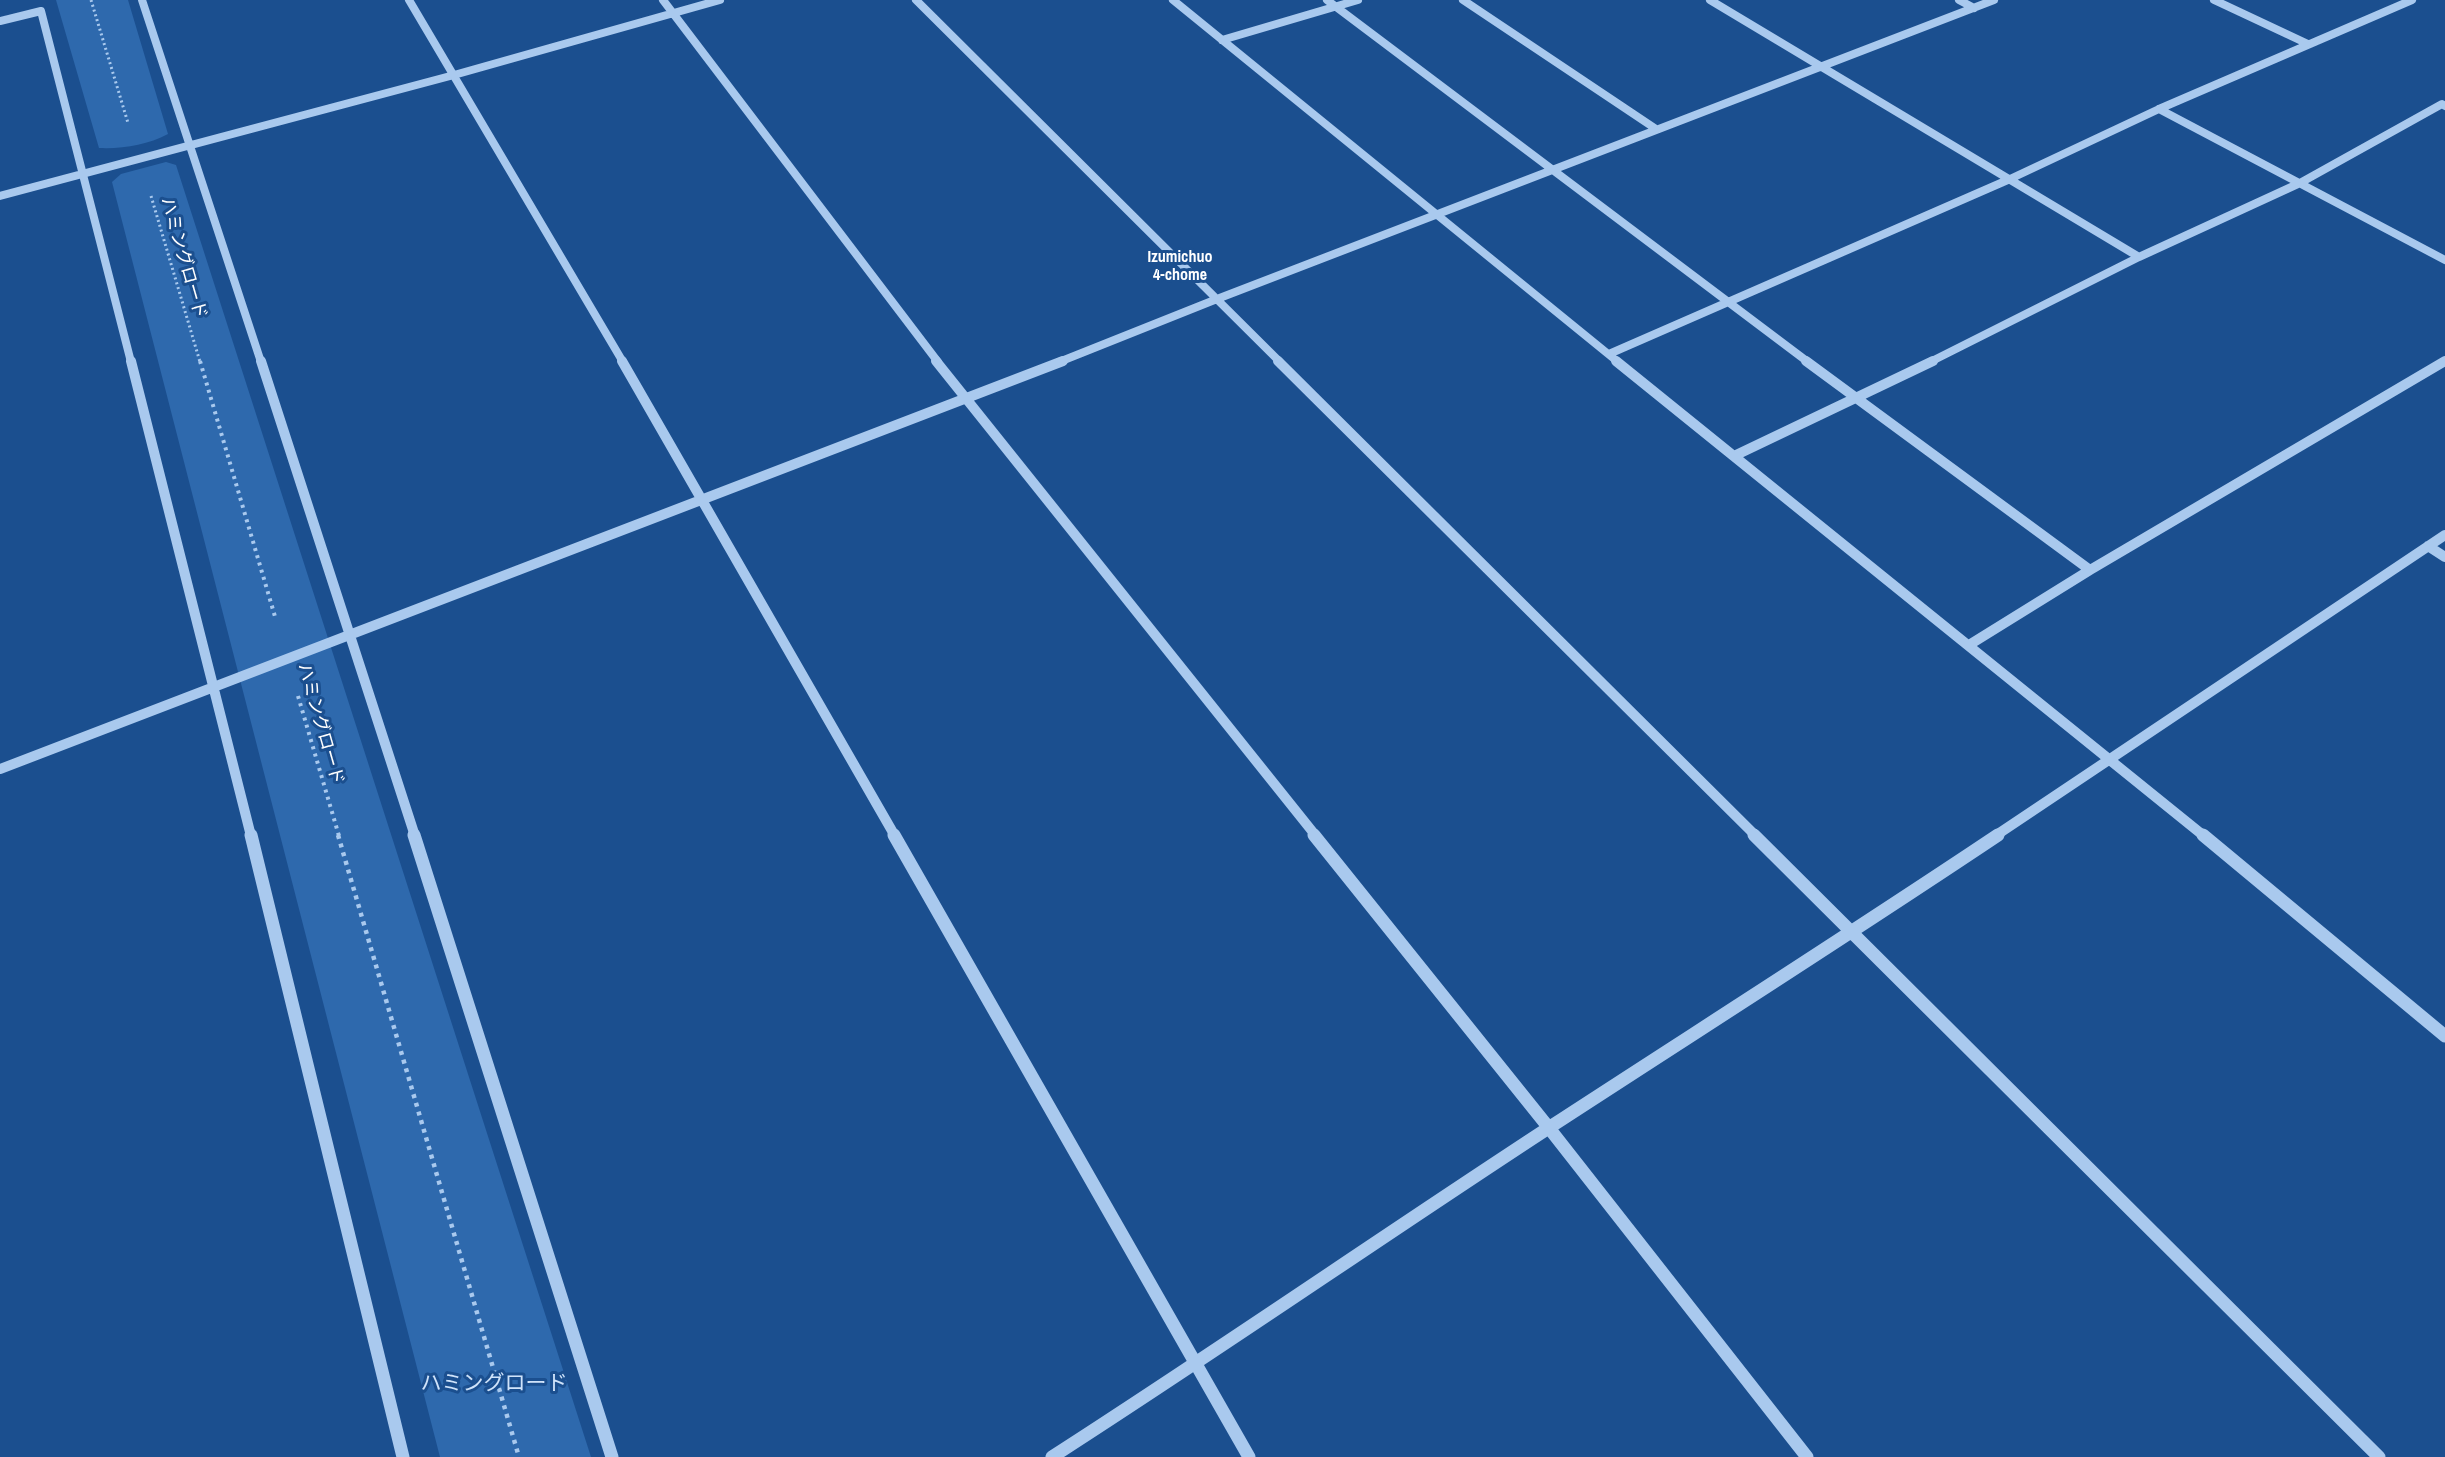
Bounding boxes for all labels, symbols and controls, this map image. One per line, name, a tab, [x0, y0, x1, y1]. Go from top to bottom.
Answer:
street label: ハミングロード	[155, 194, 211, 322]
district label: Izumichuo 4-chome	[1148, 248, 1212, 286]
street label: ハミングロード	[292, 660, 348, 788]
park label: ハミングロード	[421, 1371, 567, 1397]

